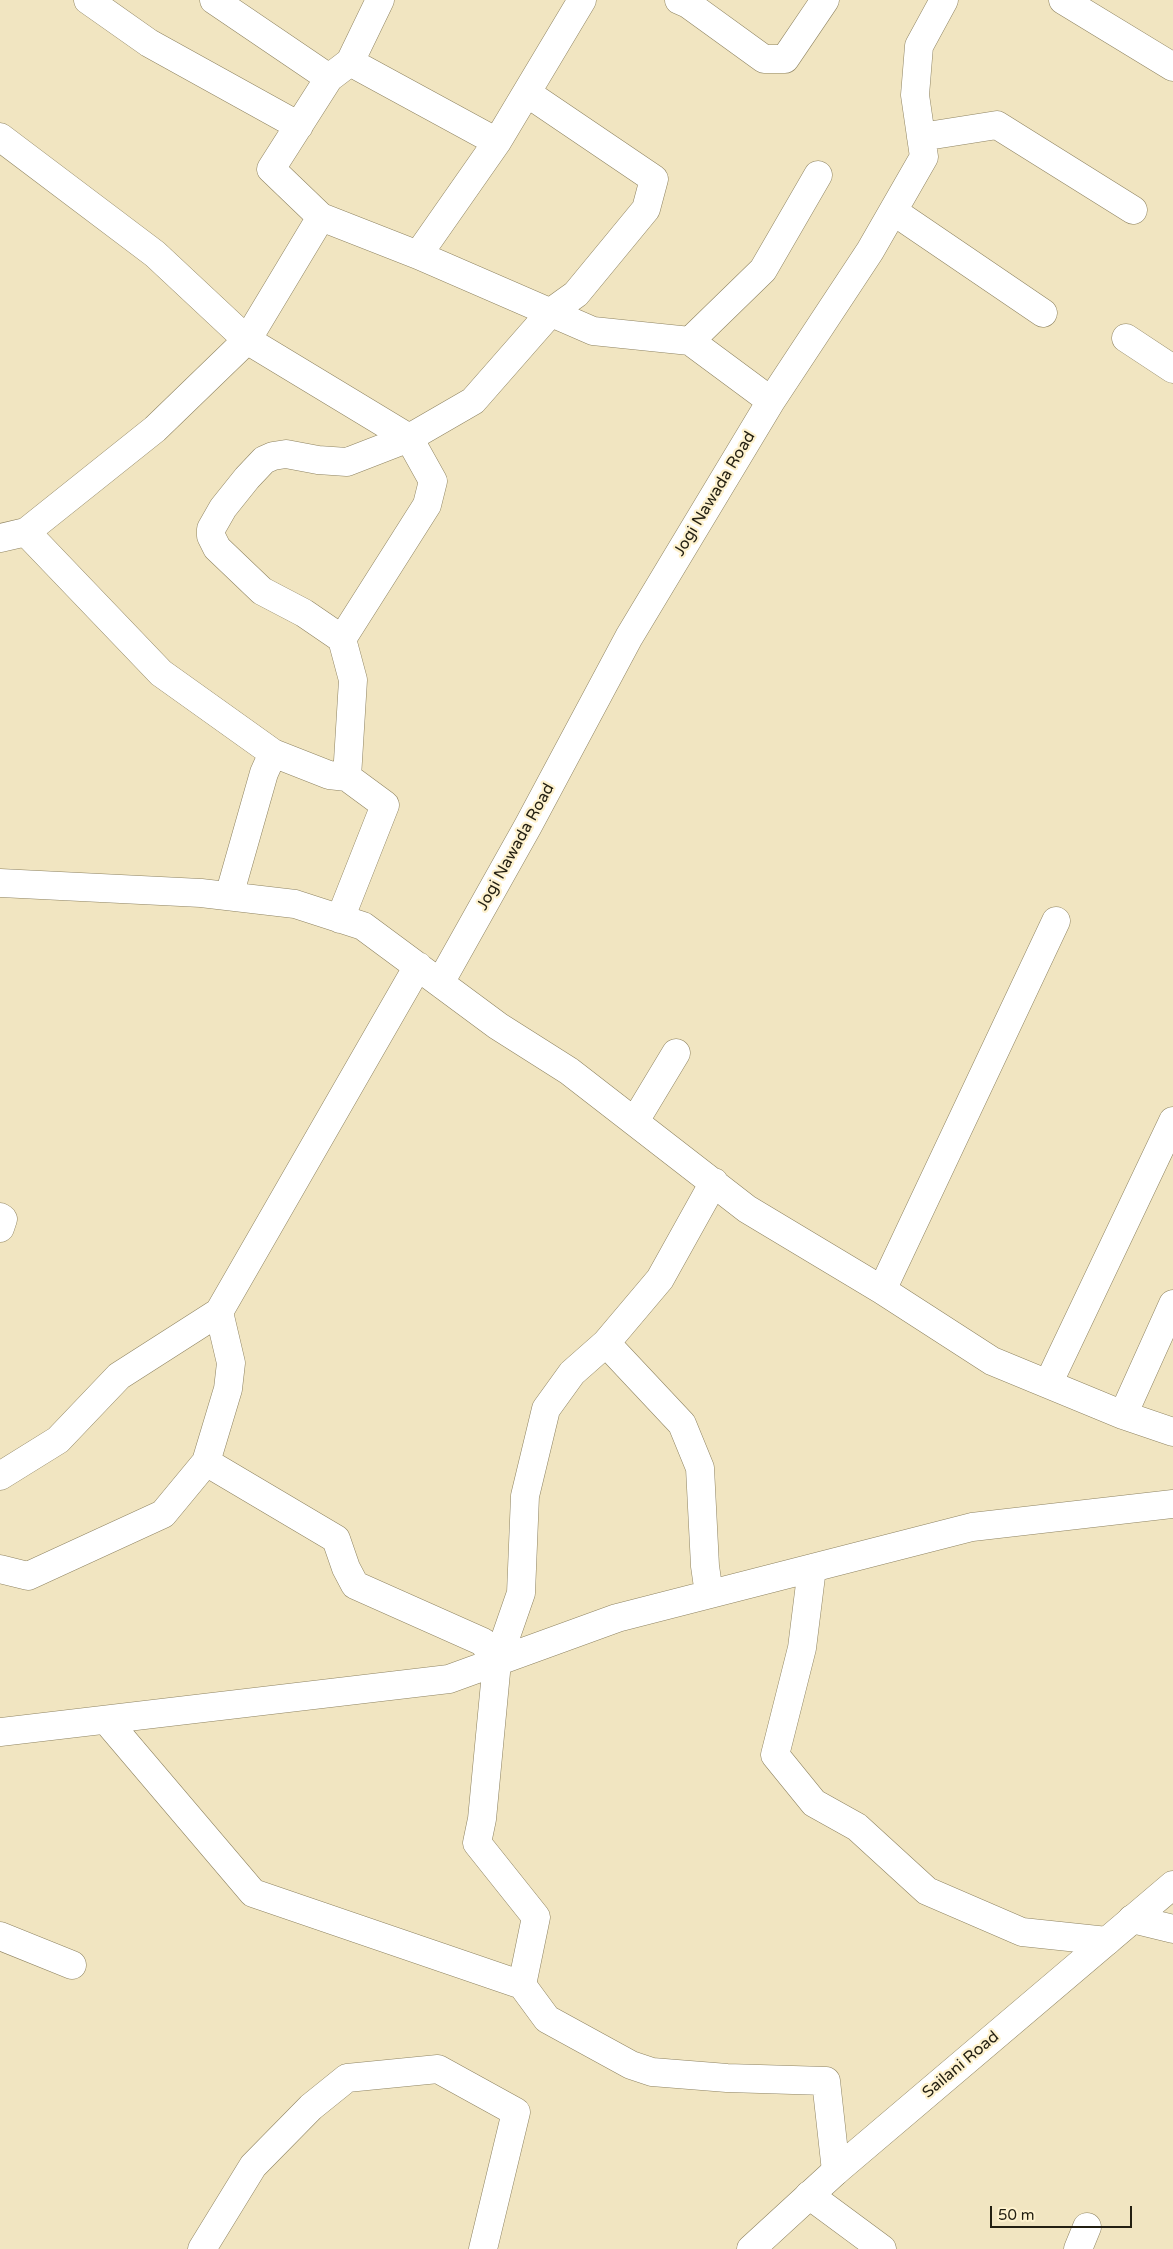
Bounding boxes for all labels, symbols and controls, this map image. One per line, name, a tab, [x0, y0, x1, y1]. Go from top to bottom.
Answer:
street label: Jogi Nawada Road	[670, 428, 760, 560]
street label: Jogi Nawada Road	[473, 780, 559, 914]
street label: Sailani Road	[919, 2027, 1003, 2103]
scale bar	[993, 2196, 1136, 2228]
text: 50 m	[998, 2206, 1035, 2224]

